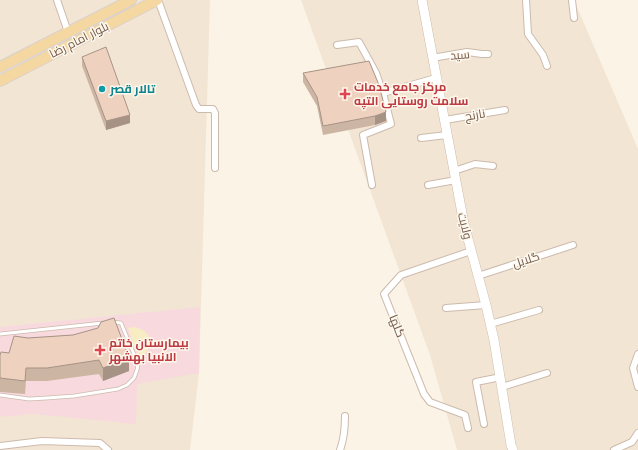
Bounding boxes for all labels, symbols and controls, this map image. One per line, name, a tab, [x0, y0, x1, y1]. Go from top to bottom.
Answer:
street label: بلوار امام رضا	[47, 19, 111, 62]
street label: سید	[449, 47, 471, 63]
place label: مرکز جامع خدمات سلامت روستایی التپه	[354, 80, 469, 110]
place label: تالار قصر	[109, 82, 156, 97]
marker: تالار قصر	[97, 84, 107, 94]
marker: مرکز جامع خدمات سلامت روستایی التپه	[339, 88, 351, 100]
street label: نارنج	[464, 106, 487, 125]
street label: ولایت	[455, 211, 475, 241]
street label: گلایل	[511, 249, 541, 271]
street label: گلها	[386, 313, 408, 339]
place label: بیمارستان خاتم الانبیا بهشهر	[108, 336, 189, 365]
marker: بیمارستان خاتم الانبیا بهشهر	[94, 344, 106, 356]

